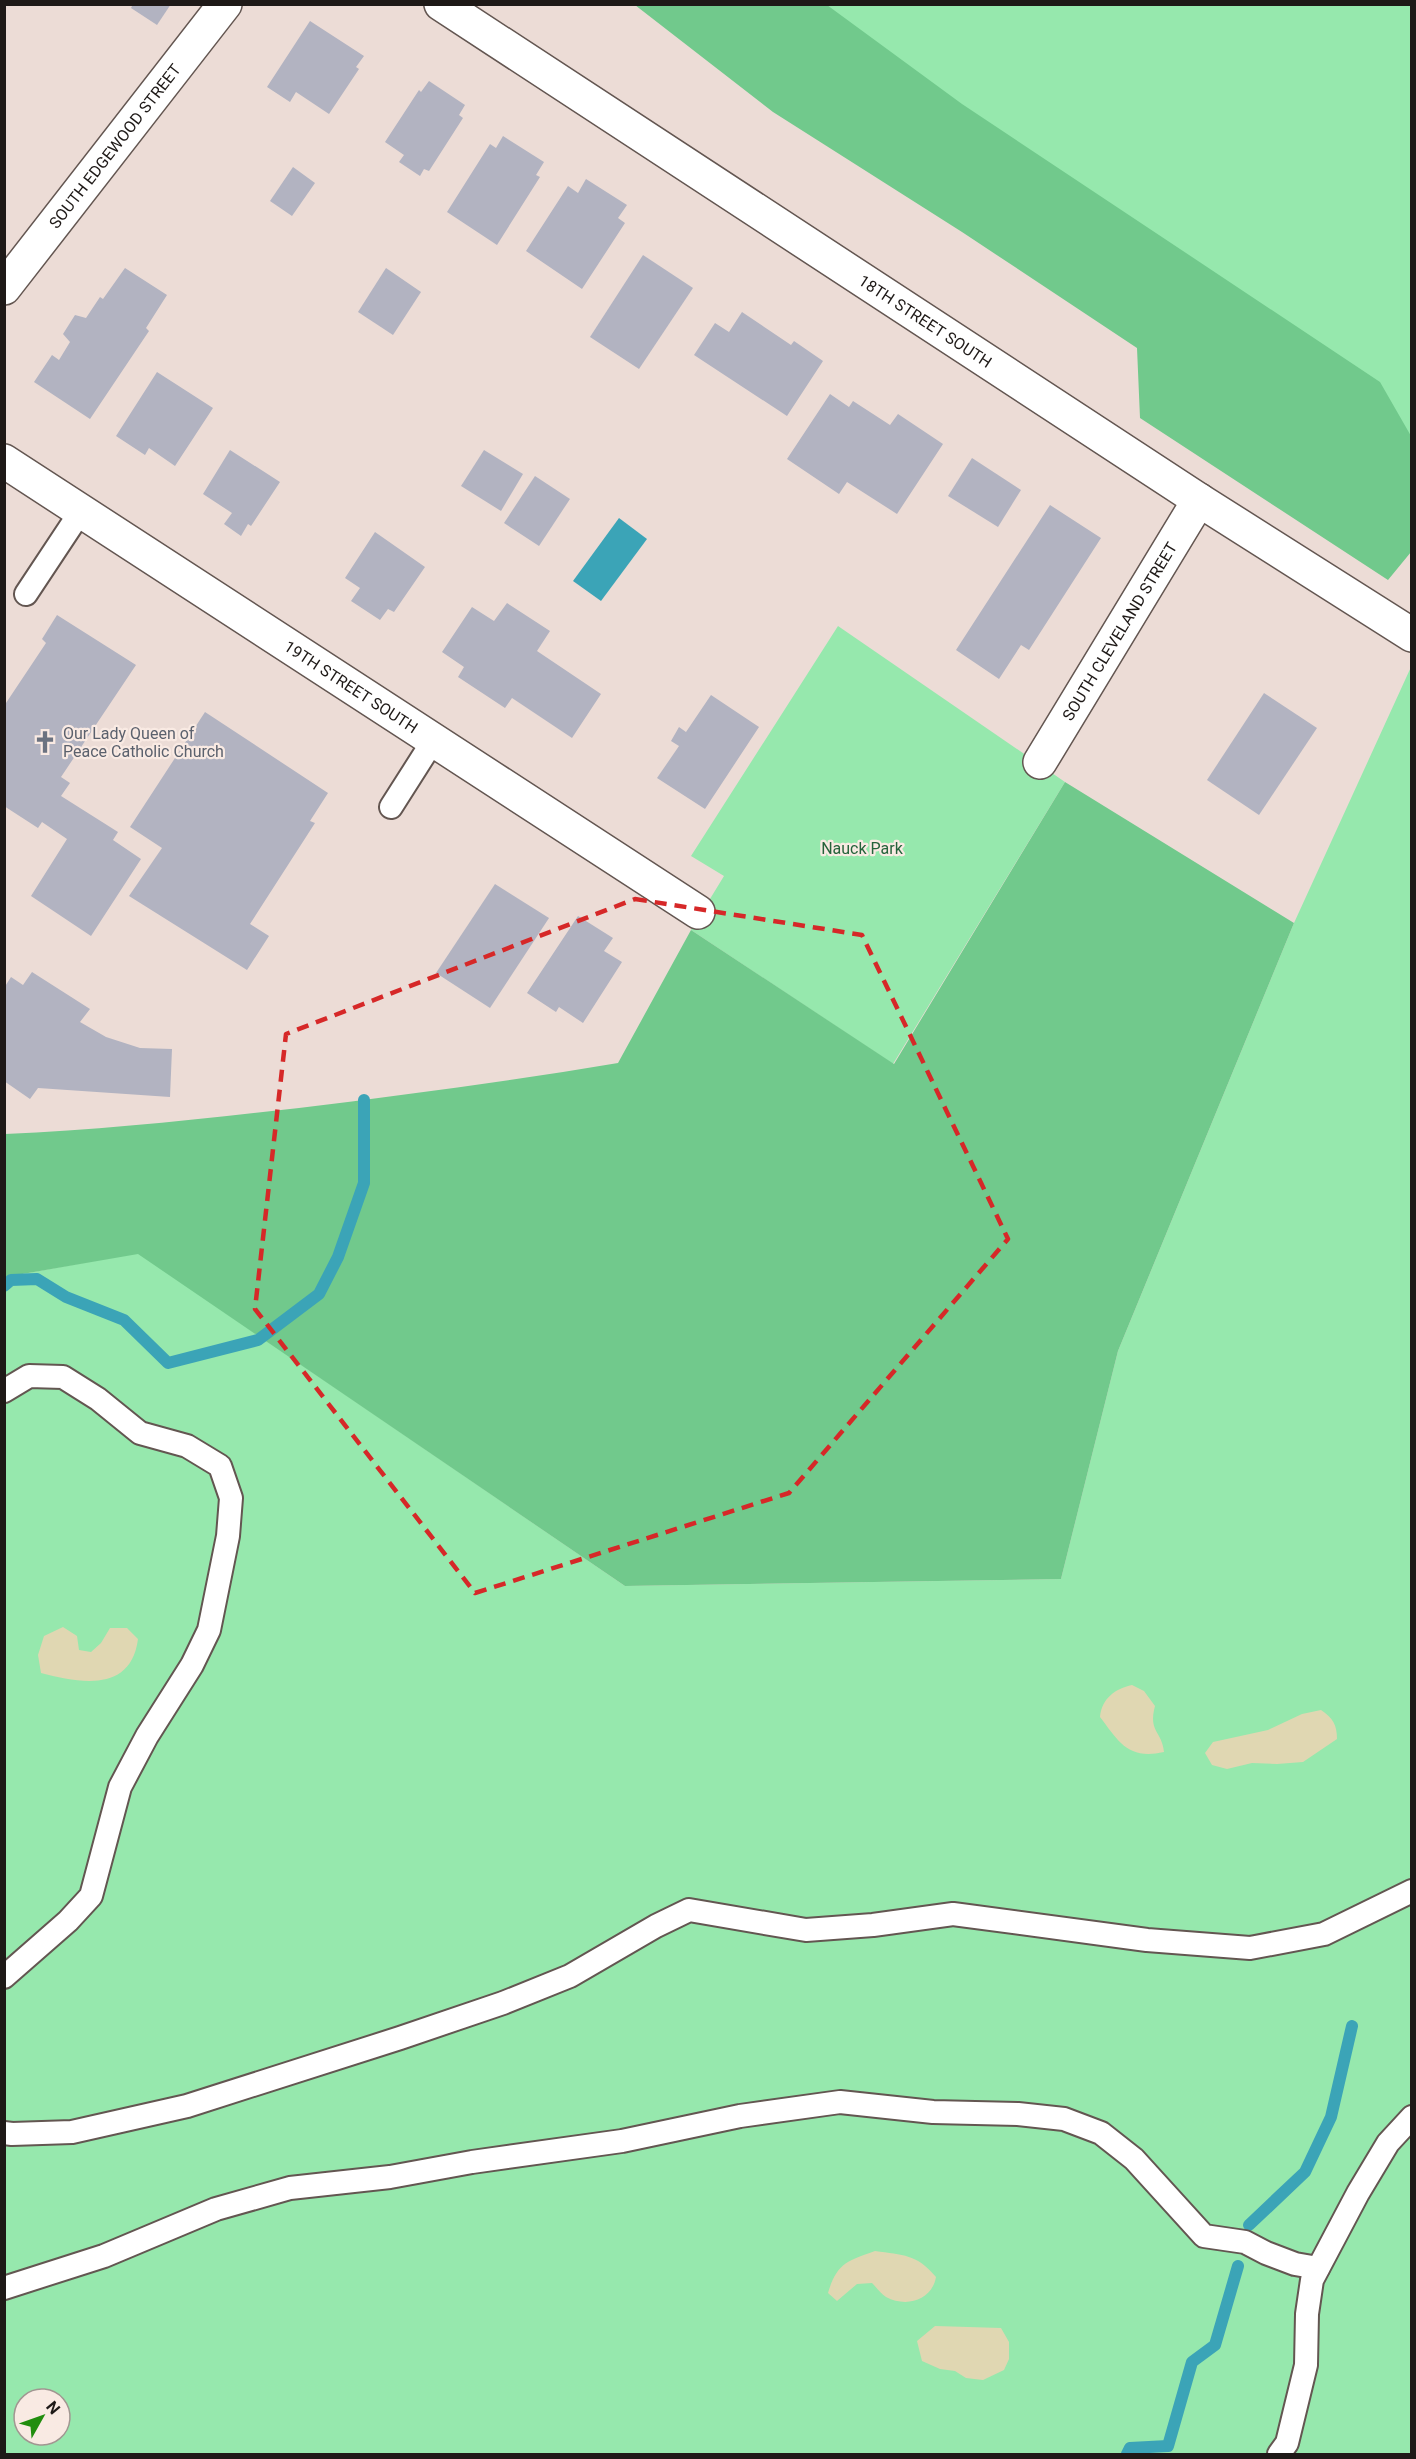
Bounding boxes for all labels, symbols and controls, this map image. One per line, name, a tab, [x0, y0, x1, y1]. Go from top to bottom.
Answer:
street label: SOUTH EDGEWOOD STREET	[45, 60, 185, 232]
street label: 18TH STREET SOUTH	[855, 271, 996, 371]
street label: SOUTH CLEVELAND STREET	[1058, 538, 1181, 724]
street label: 19TH STREET SOUTH	[281, 636, 421, 737]
place label: Our Lady Queen of Peace Catholic Church	[63, 724, 224, 761]
church icon: Our Lady Queen of Peace Catholic Church	[32, 729, 58, 755]
park label: Nauck Park	[821, 839, 904, 858]
north arrow	[12, 2387, 72, 2447]
text: N	[42, 2397, 64, 2418]

